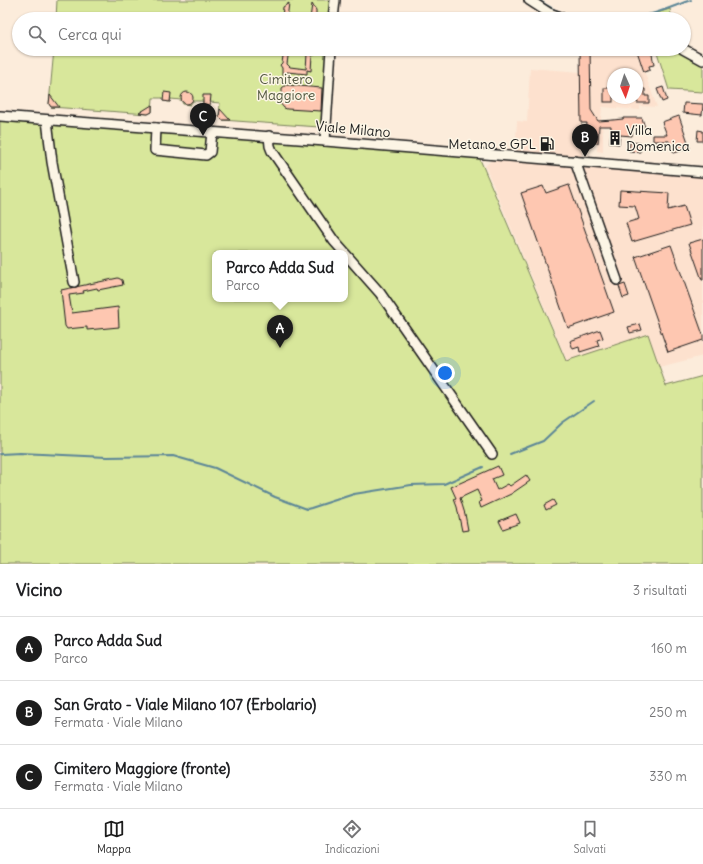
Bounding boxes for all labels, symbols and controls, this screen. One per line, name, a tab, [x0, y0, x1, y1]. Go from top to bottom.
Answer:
search box	[12, 12, 691, 56]
icon: search	[26, 23, 48, 45]
text: Cerca qui	[58, 25, 122, 44]
north arrow	[607, 68, 643, 104]
park label: Cimitero Maggiore	[257, 70, 315, 104]
pin: C	[190, 103, 216, 136]
street label: Viale Milano	[315, 117, 391, 141]
place label: Villa Domenica	[626, 121, 690, 155]
pin: B	[572, 124, 598, 157]
building icon: Villa Domenica	[607, 130, 623, 146]
place label: Metano e GPL	[448, 135, 536, 153]
fuel station icon: Metano e GPL	[539, 136, 555, 152]
popup	[212, 250, 348, 302]
text: Parco Adda Sud	[226, 258, 334, 277]
text: Parco	[226, 277, 260, 294]
pin: A	[267, 315, 293, 348]
your location	[435, 363, 455, 383]
text: Vicino	[16, 579, 62, 601]
text: 3 risultati	[633, 582, 687, 599]
text: Parco Adda Sud	[54, 631, 162, 650]
text: A	[25, 640, 33, 657]
text: 160 m	[651, 640, 687, 657]
text: Parco	[54, 650, 88, 667]
text: San Grato - Viale Milano 107 (Erbolario)	[54, 695, 316, 714]
text: B	[25, 704, 33, 721]
text: 250 m	[649, 704, 687, 721]
text: Fermata · Viale Milano	[54, 714, 183, 731]
text: Cimitero Maggiore (fronte)	[54, 759, 230, 778]
text: C	[25, 768, 33, 785]
text: 330 m	[649, 768, 687, 785]
text: Fermata · Viale Milano	[54, 778, 183, 795]
tab: Mappa	[97, 818, 131, 856]
tab: Indicazioni	[325, 818, 379, 856]
tab: Salvati	[573, 818, 606, 856]

